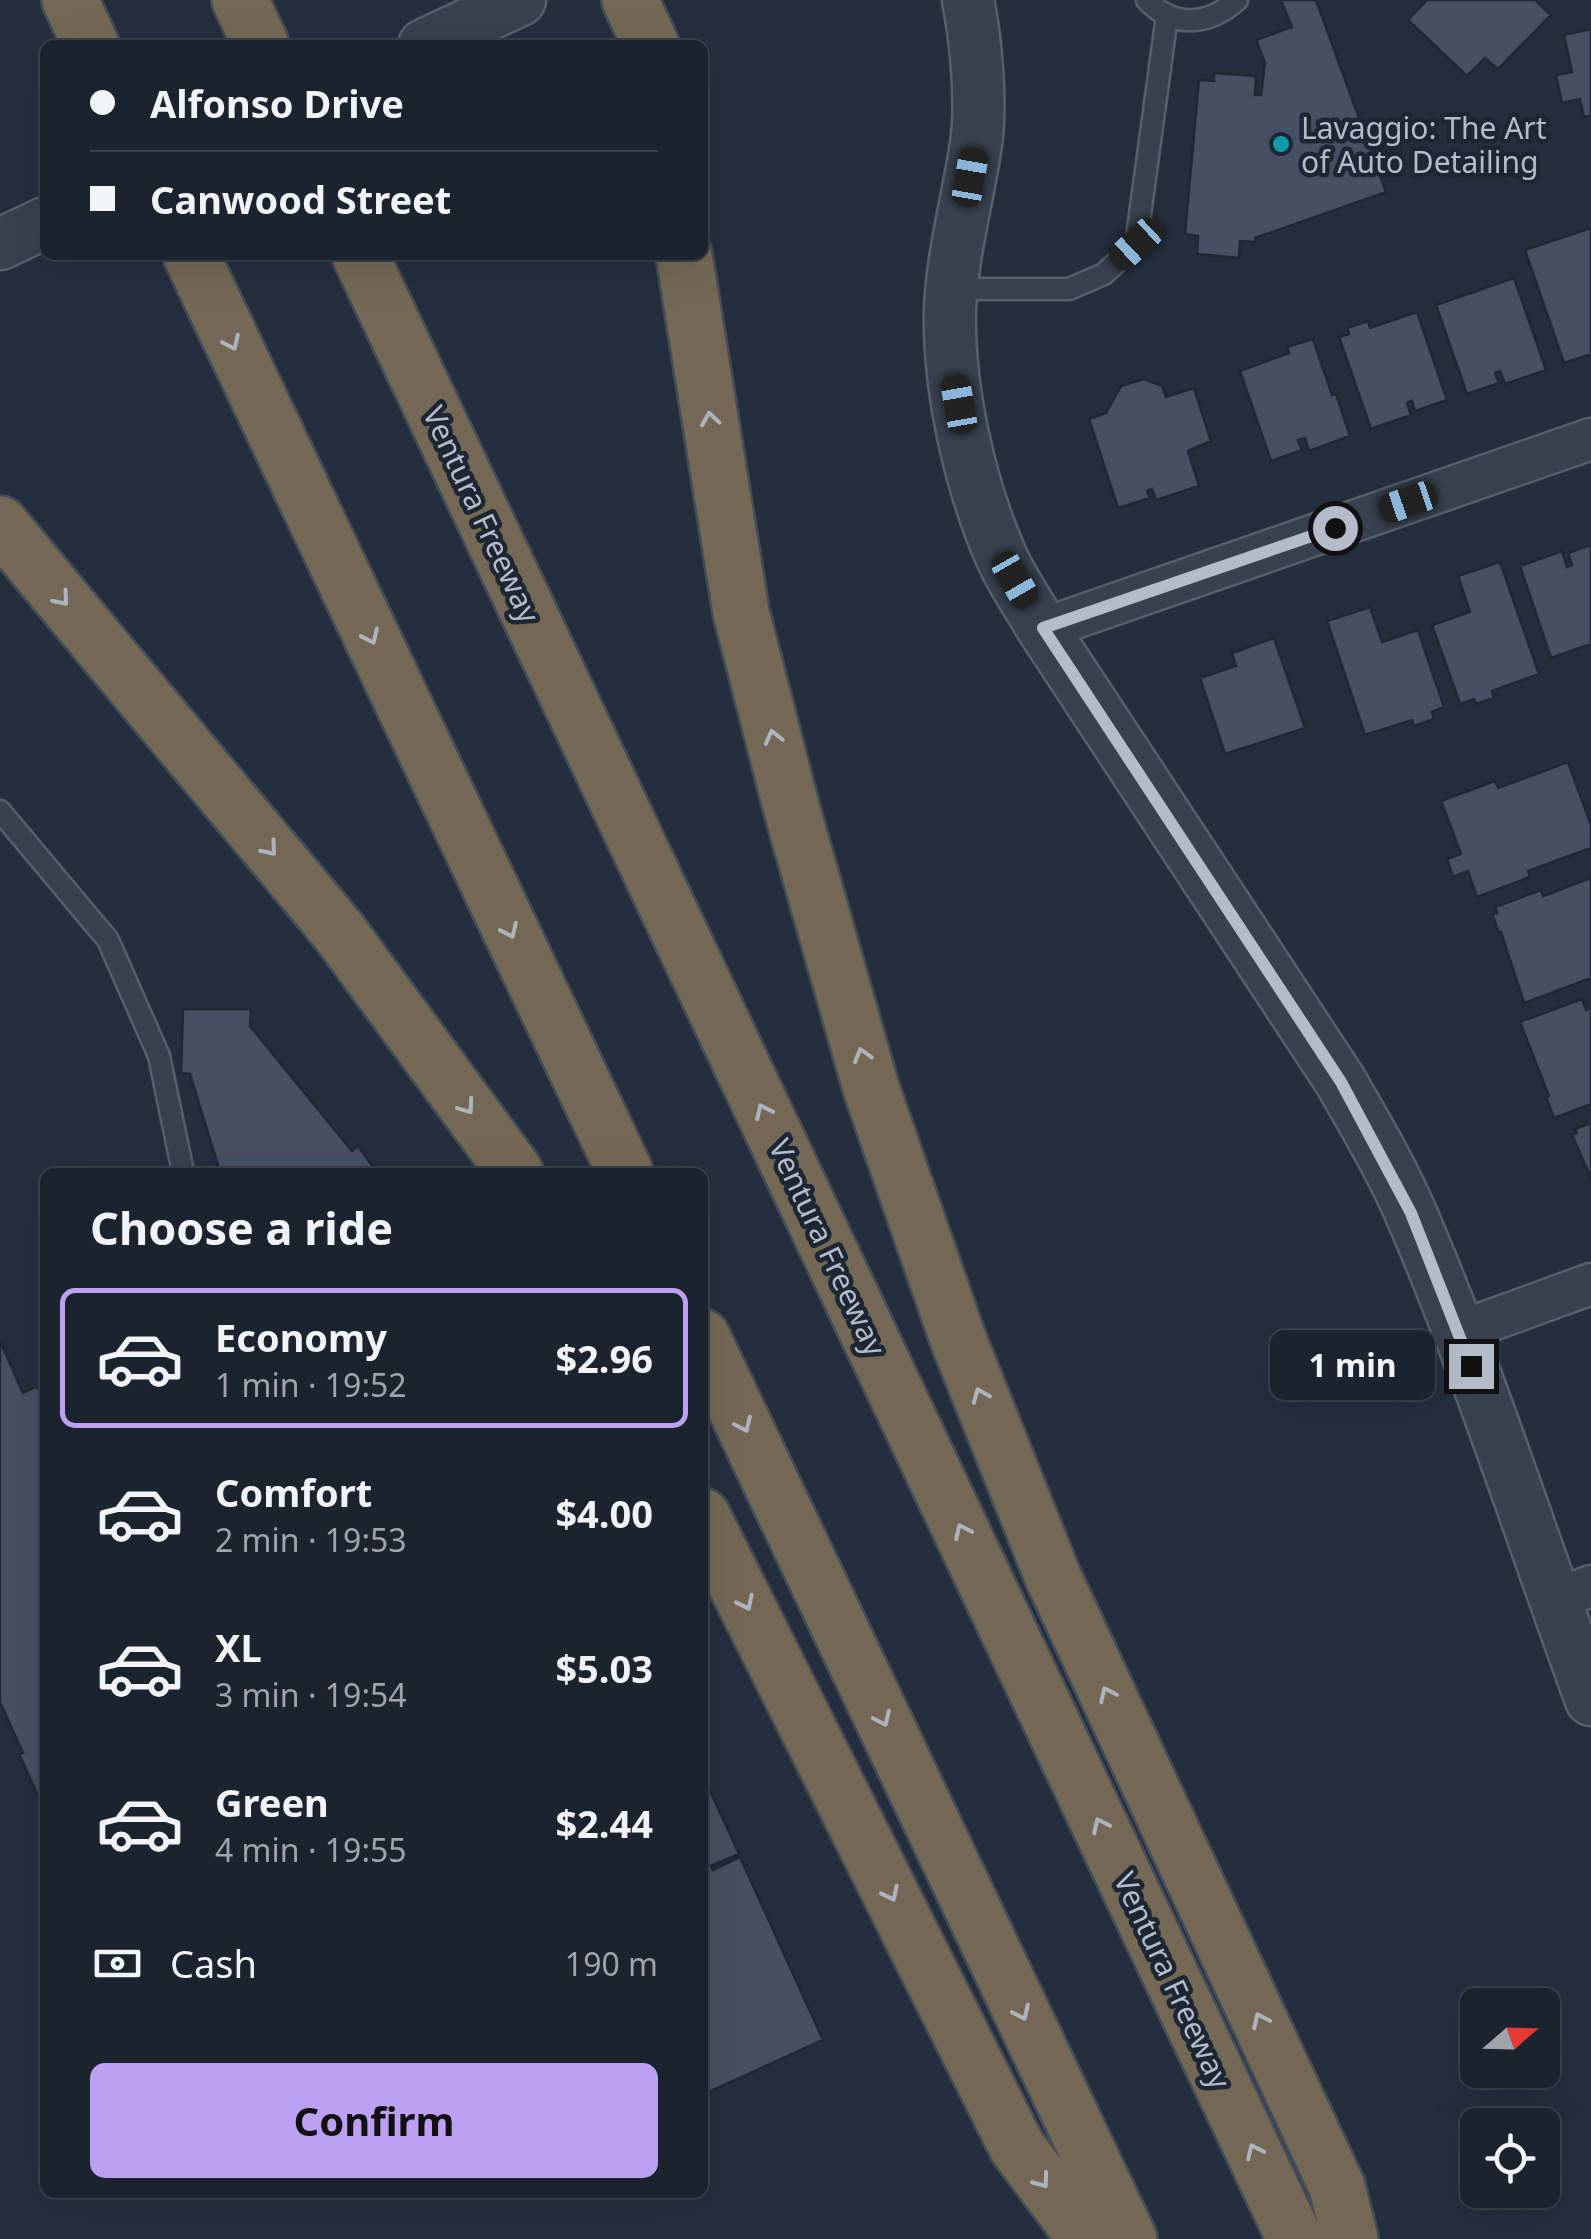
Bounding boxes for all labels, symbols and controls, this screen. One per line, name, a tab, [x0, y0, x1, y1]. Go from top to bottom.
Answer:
text: Alfonso Drive	[150, 77, 404, 129]
place label: Lavaggio: The Art of Auto Detailing	[1301, 107, 1547, 182]
marker: Lavaggio: The Art of Auto Detailing	[1270, 133, 1292, 155]
car	[950, 145, 990, 209]
text: Canwood Street	[150, 173, 451, 225]
car	[1104, 213, 1168, 275]
one-way arrow	[220, 333, 240, 351]
car	[939, 372, 979, 436]
street label: Ventura Freeway	[414, 399, 551, 630]
one-way arrow	[700, 410, 721, 427]
car	[1375, 478, 1441, 526]
route start	[1313, 506, 1358, 551]
car	[987, 547, 1043, 613]
one-way arrow	[51, 588, 69, 606]
one-way arrow	[359, 627, 379, 645]
one-way arrow	[764, 729, 785, 746]
one-way arrow	[258, 838, 276, 856]
one-way arrow	[498, 921, 518, 939]
one-way arrow	[853, 1047, 874, 1064]
one-way arrow	[455, 1096, 474, 1115]
one-way arrow	[756, 1103, 776, 1121]
street label: Ventura Freeway	[760, 1132, 897, 1363]
text: Choose a ride	[90, 1197, 393, 1258]
text: Economy	[215, 1311, 387, 1363]
icon: car	[95, 1313, 185, 1403]
callout: 1 min	[1271, 1331, 1436, 1401]
text: $2.96	[555, 1332, 653, 1384]
text: 1 min	[1308, 1343, 1397, 1386]
route end	[1449, 1344, 1494, 1389]
text: 1 min · 19:52	[215, 1363, 407, 1406]
one-way arrow	[972, 1387, 992, 1405]
one-way arrow	[732, 1415, 752, 1433]
text: Comfort	[215, 1466, 372, 1518]
icon: car	[95, 1468, 185, 1558]
text: $4.00	[555, 1487, 653, 1539]
text: 2 min · 19:53	[215, 1518, 407, 1561]
one-way arrow	[954, 1523, 974, 1541]
one-way arrow	[734, 1593, 754, 1611]
text: XL	[215, 1621, 262, 1673]
icon: car	[95, 1623, 185, 1713]
text: $5.03	[555, 1642, 653, 1694]
text: 3 min · 19:54	[215, 1673, 407, 1716]
one-way arrow	[1100, 1686, 1120, 1704]
one-way arrow	[871, 1709, 891, 1727]
text: Green	[215, 1776, 329, 1828]
icon: car	[95, 1778, 185, 1868]
text: $2.44	[555, 1797, 653, 1849]
one-way arrow	[1093, 1817, 1113, 1835]
text: 4 min · 19:55	[215, 1828, 407, 1871]
street label: Ventura Freeway	[1105, 1865, 1242, 2096]
one-way arrow	[879, 1884, 899, 1902]
icon: cash	[90, 1936, 145, 1991]
text: Cash	[170, 1937, 257, 1989]
text: 190 m	[565, 1942, 658, 1985]
north arrow	[1460, 1988, 1560, 2088]
map controls	[1460, 1988, 1560, 2208]
one-way arrow	[1010, 2003, 1030, 2021]
one-way arrow	[1252, 2012, 1272, 2030]
button: Confirm	[90, 2063, 658, 2178]
button: locate	[1460, 2108, 1560, 2208]
one-way arrow	[1246, 2143, 1266, 2161]
one-way arrow	[1031, 2170, 1048, 2188]

